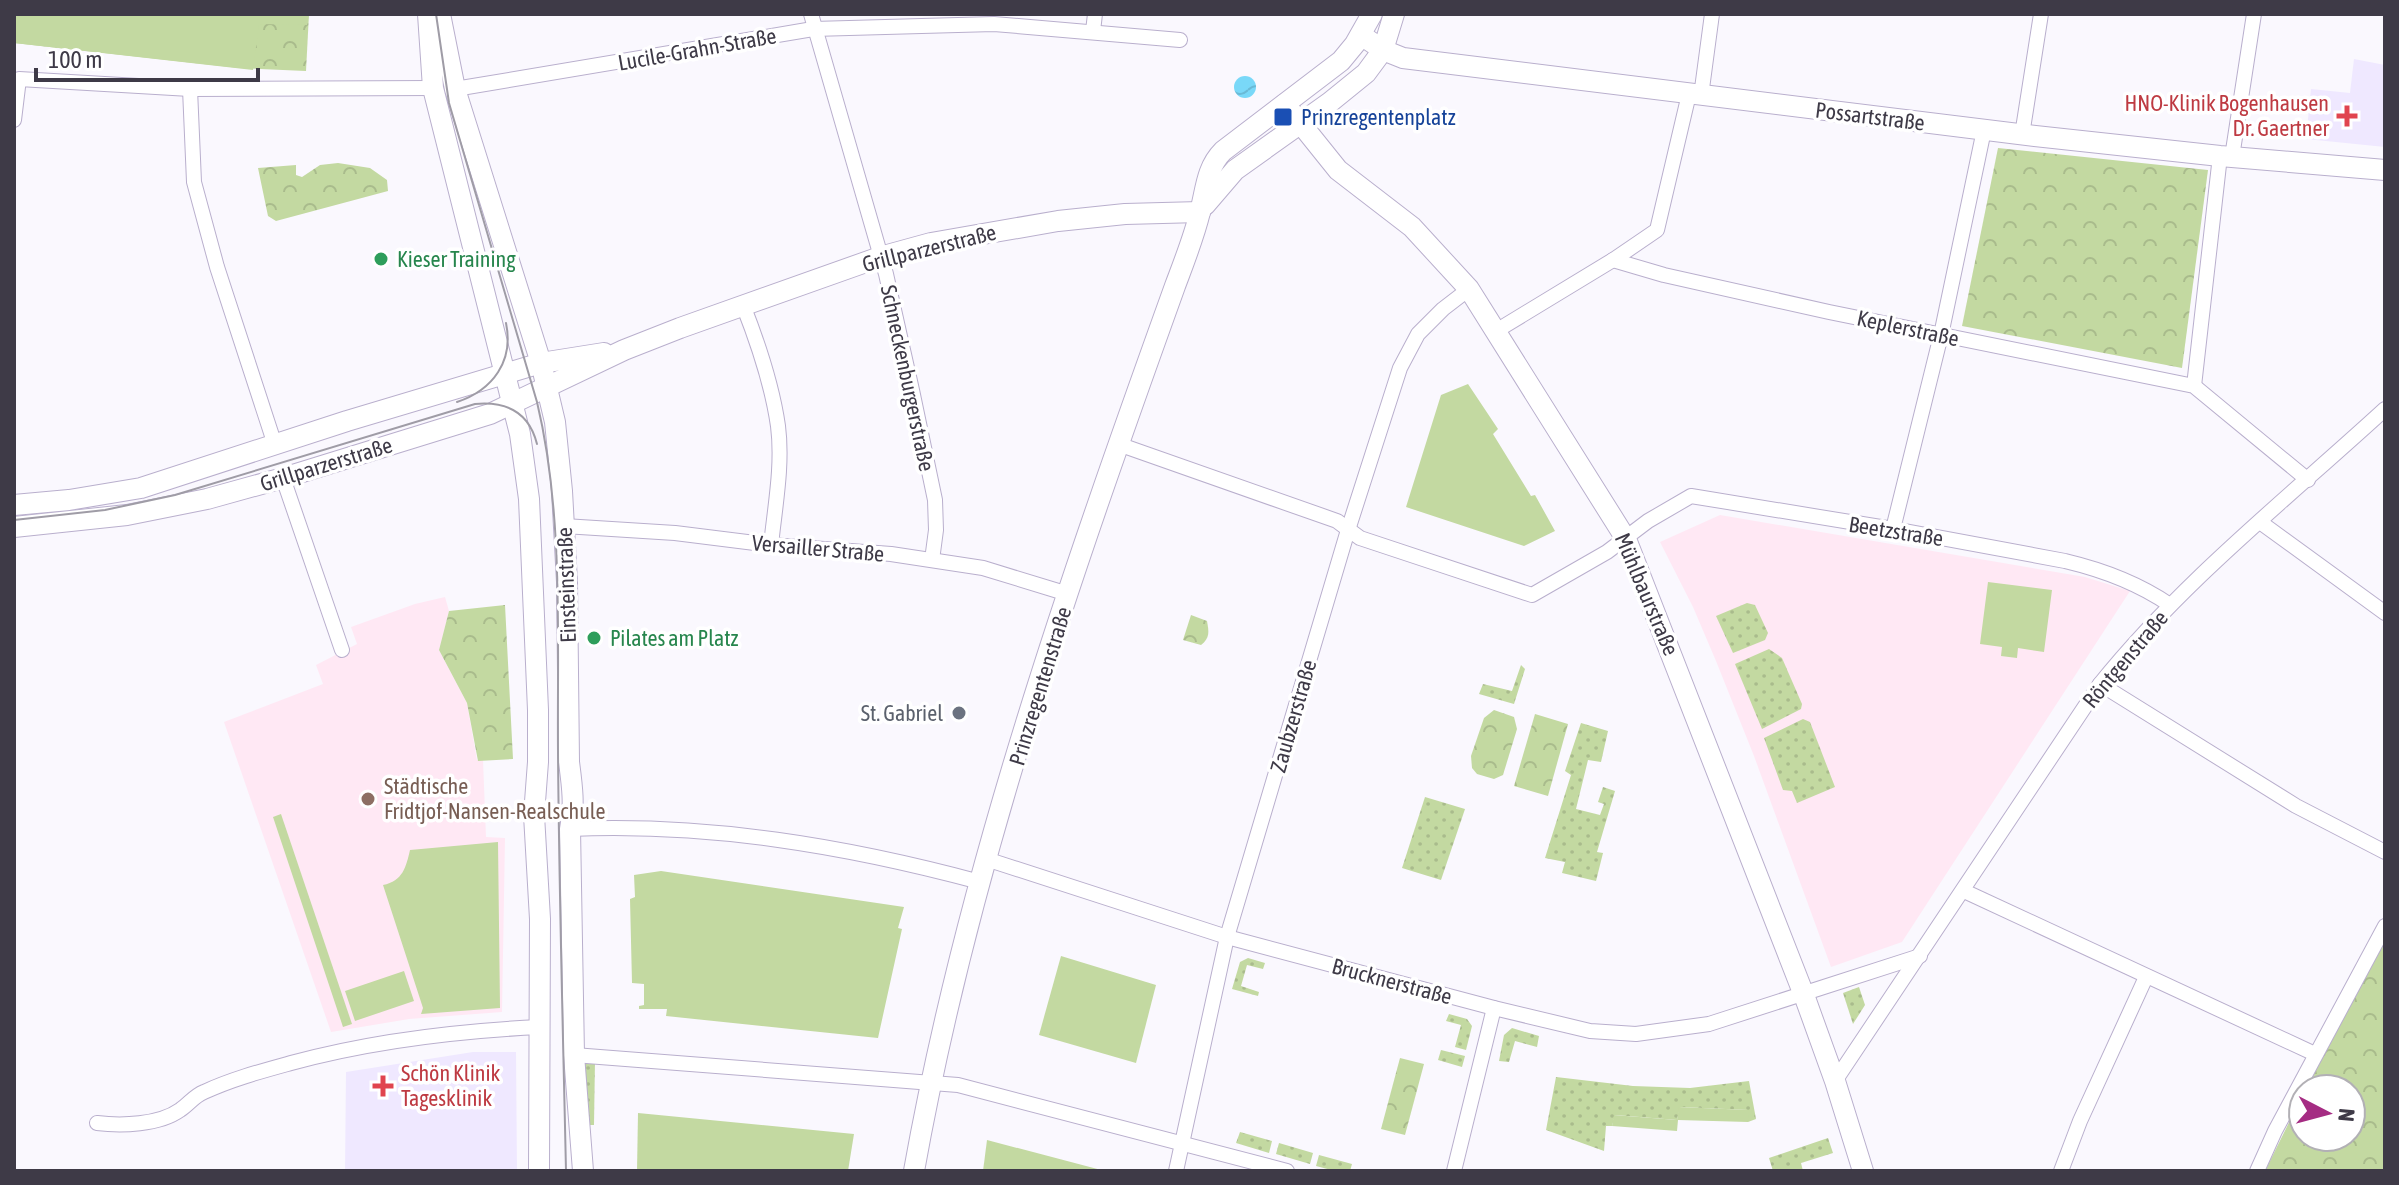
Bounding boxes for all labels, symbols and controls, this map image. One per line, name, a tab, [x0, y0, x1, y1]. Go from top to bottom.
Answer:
street label: Lucile-Grahn-Straße	[616, 22, 778, 76]
scale bar	[36, 32, 258, 82]
text: 100 m	[48, 46, 102, 73]
place label: HNO-Klinik Bogenhausen Dr. Gaertner	[2124, 90, 2330, 141]
street label: Possartstraße	[1814, 96, 1926, 136]
place label: Prinzregentenplatz	[1301, 104, 1456, 130]
marker: HNO-Klinik Bogenhausen Dr. Gaertner	[2336, 105, 2358, 127]
marker: Prinzregentenplatz	[1272, 106, 1294, 128]
street label: Grillparzerstraße	[859, 219, 999, 277]
place label: Kieser Training	[397, 246, 516, 272]
marker: Kieser Training	[372, 250, 390, 268]
street label: Schneckenburgerstraße	[876, 283, 940, 474]
street label: Keplerstraße	[1855, 305, 1961, 351]
street label: Grillparzerstraße	[257, 432, 395, 496]
street label: Beetzstraße	[1847, 511, 1945, 551]
street label: Einsteinstraße	[551, 527, 581, 643]
street label: Versailler Straße	[751, 529, 885, 567]
street label: Mühlbaurstraße	[1610, 529, 1684, 659]
street label: Prinzregentenstraße	[1004, 604, 1076, 768]
street label: Röntgenstraße	[2077, 605, 2173, 713]
place label: Pilates am Platz	[610, 625, 739, 651]
marker: Pilates am Platz	[585, 629, 603, 647]
street label: Zaubzerstraße	[1265, 657, 1321, 775]
place label: St. Gabriel	[861, 700, 943, 726]
marker: St. Gabriel	[950, 704, 968, 722]
place label: Städtische Fridtjof-Nansen-Realschule	[384, 773, 605, 824]
marker: Städtische Fridtjof-Nansen-Realschule	[359, 790, 377, 808]
street label: Brucknerstraße	[1329, 952, 1455, 1010]
place label: Schön Klinik Tagesklinik	[401, 1060, 500, 1111]
north arrow	[2287, 1073, 2367, 1153]
marker: Schön Klinik Tagesklinik	[372, 1075, 394, 1097]
text: N	[2333, 1107, 2360, 1123]

